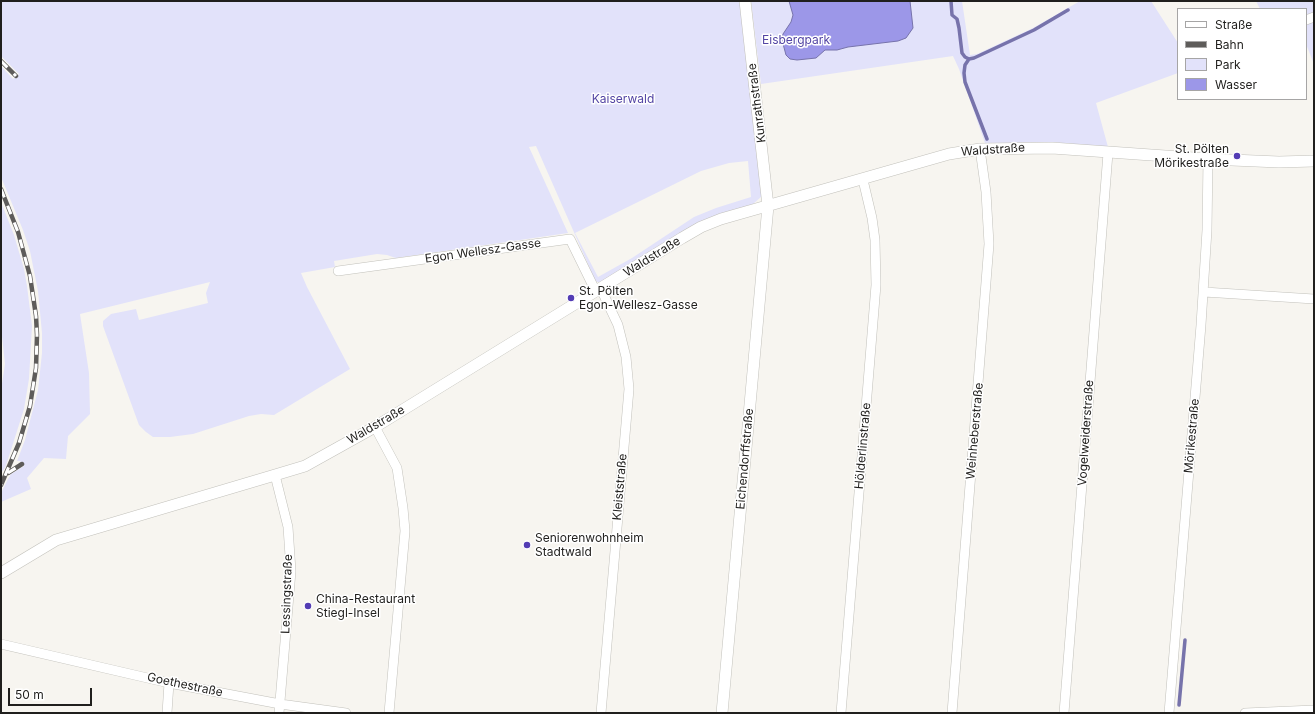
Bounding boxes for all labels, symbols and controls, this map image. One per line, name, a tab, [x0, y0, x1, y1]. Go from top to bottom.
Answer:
legend	[1177, 8, 1307, 100]
text: Straße	[1215, 17, 1252, 32]
park label: Eisbergpark	[762, 33, 830, 47]
text: Bahn	[1215, 37, 1244, 52]
text: Park	[1215, 57, 1241, 72]
street label: Kunrathstraße	[745, 62, 769, 144]
text: Wasser	[1215, 77, 1257, 92]
park label: Kaiserwald	[592, 92, 654, 106]
street label: Waldstraße	[961, 141, 1025, 159]
place label: St. Pölten Mörikestraße	[1154, 142, 1229, 170]
marker: St. Pölten Mörikestraße	[1232, 151, 1242, 161]
street label: Waldstraße	[621, 234, 683, 280]
street label: Egon Wellesz-Gasse	[424, 236, 542, 266]
place label: St. Pölten Egon-Wellesz-Gasse	[579, 284, 698, 312]
marker: St. Pölten Egon-Wellesz-Gasse	[566, 293, 576, 303]
street label: Vogelweiderstraße	[1075, 379, 1097, 487]
street label: Weinheberstraße	[964, 382, 986, 480]
street label: Mörikestraße	[1182, 398, 1202, 474]
street label: Hölderlinstraße	[852, 402, 874, 490]
street label: Waldstraße	[345, 403, 407, 447]
street label: Eichendorffstraße	[733, 408, 757, 510]
street label: Kleiststraße	[610, 453, 630, 521]
place label: Seniorenwohnheim Stadtwald	[535, 531, 644, 559]
marker: Seniorenwohnheim Stadtwald	[522, 540, 532, 550]
street label: Lessingstraße	[278, 554, 296, 634]
place label: China-Restaurant Stiegl-Insel	[316, 592, 415, 620]
marker: China-Restaurant Stiegl-Insel	[303, 601, 313, 611]
street label: Goethestraße	[146, 670, 224, 700]
scale bar	[10, 680, 94, 706]
text: 50 m	[15, 687, 44, 702]

